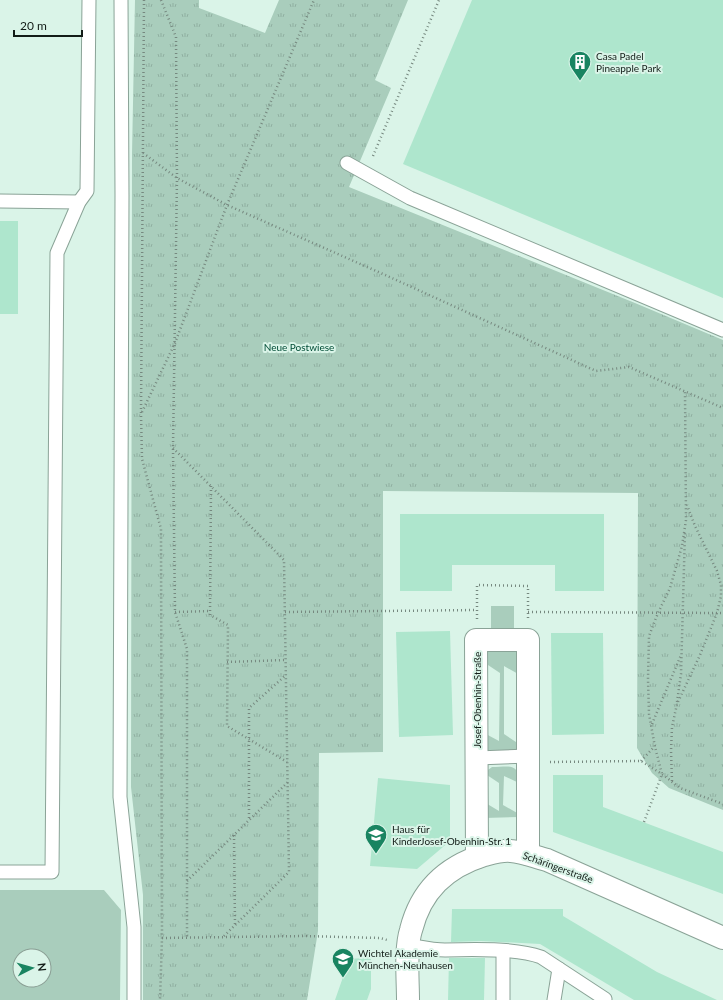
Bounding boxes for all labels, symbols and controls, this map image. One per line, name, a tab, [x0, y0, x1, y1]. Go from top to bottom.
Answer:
scale bar	[14, 12, 82, 38]
text: 20 m	[20, 18, 47, 33]
building icon: Casa Padel Pineapple Park	[567, 49, 593, 82]
place label: Casa Padel Pineapple Park	[596, 50, 662, 74]
park label: Neue Postwiese	[264, 341, 334, 353]
street label: Josef-Obenhin-Straße	[471, 652, 483, 748]
school or university icon: Haus für KinderJosef-Obenhin-Str. 1	[363, 822, 389, 855]
place label: Haus für KinderJosef-Obenhin-Str. 1	[392, 823, 511, 847]
street label: Schäringerstraße	[521, 849, 595, 885]
school or university icon: Wichtel Akademie München-Neuhausen	[330, 946, 356, 979]
place label: Wichtel Akademie München-Neuhausen	[358, 947, 453, 971]
north arrow	[12, 948, 52, 988]
text: N	[36, 962, 49, 972]

